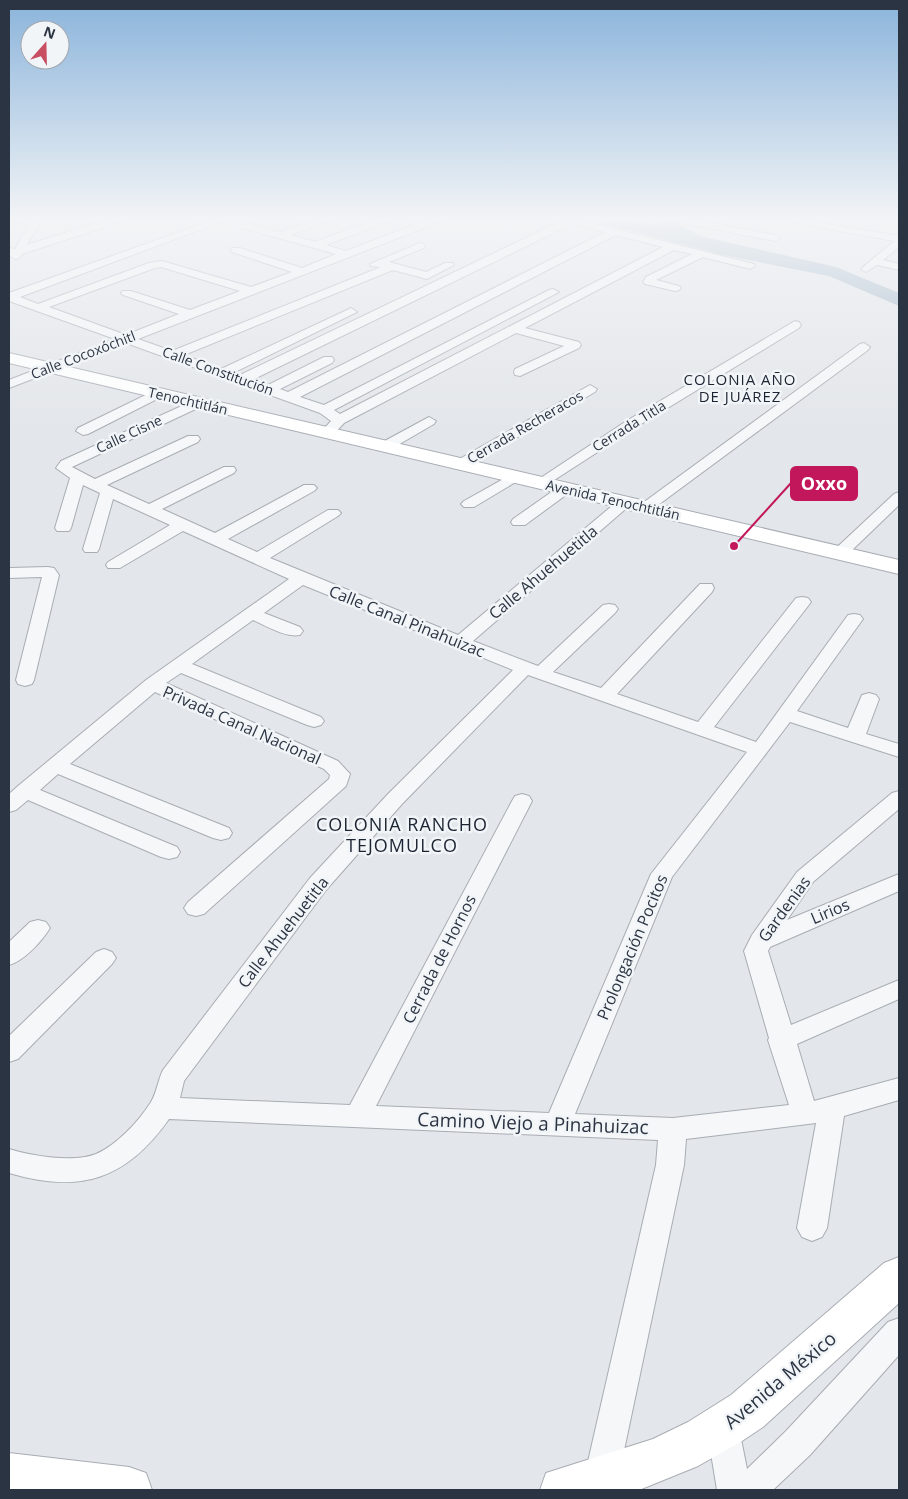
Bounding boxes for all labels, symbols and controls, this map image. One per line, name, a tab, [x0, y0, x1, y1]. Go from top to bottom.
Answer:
north arrow	[20, 20, 70, 70]
text: N	[41, 21, 58, 43]
street label: Calle Cocoxóchitl	[28, 326, 138, 383]
street label: Calle Constitución	[160, 342, 276, 399]
district label: COLONIA AÑO DE JUÁREZ	[684, 369, 796, 406]
street label: Tenochtitlán	[146, 382, 230, 419]
street label: Cerrada Recheracos	[463, 385, 586, 468]
street label: Cerrada Titla	[588, 395, 669, 456]
street label: Calle Cisne	[93, 410, 165, 457]
callout: Oxxo	[791, 467, 857, 500]
text: Oxxo	[801, 471, 847, 495]
street label: Avenida Tenochtitlán	[544, 475, 682, 524]
street label: Calle Ahuehuetitla	[484, 520, 602, 624]
street label: Calle Canal Pinahuizac	[326, 580, 488, 662]
street label: Privada Canal Nacional	[160, 680, 324, 770]
district label: COLONIA RANCHO TEJOMULCO	[316, 812, 488, 857]
street label: Prolongación Pocitos	[591, 871, 673, 1023]
street label: Calle Ahuehuetitla	[232, 872, 334, 992]
street label: Gardenias	[753, 872, 815, 946]
street label: Cerrada de Hornos	[397, 891, 481, 1027]
street label: Lirios	[807, 893, 853, 929]
street label: Camino Viejo a Pinahuizac	[417, 1106, 649, 1140]
street label: Avenida México	[718, 1325, 842, 1435]

